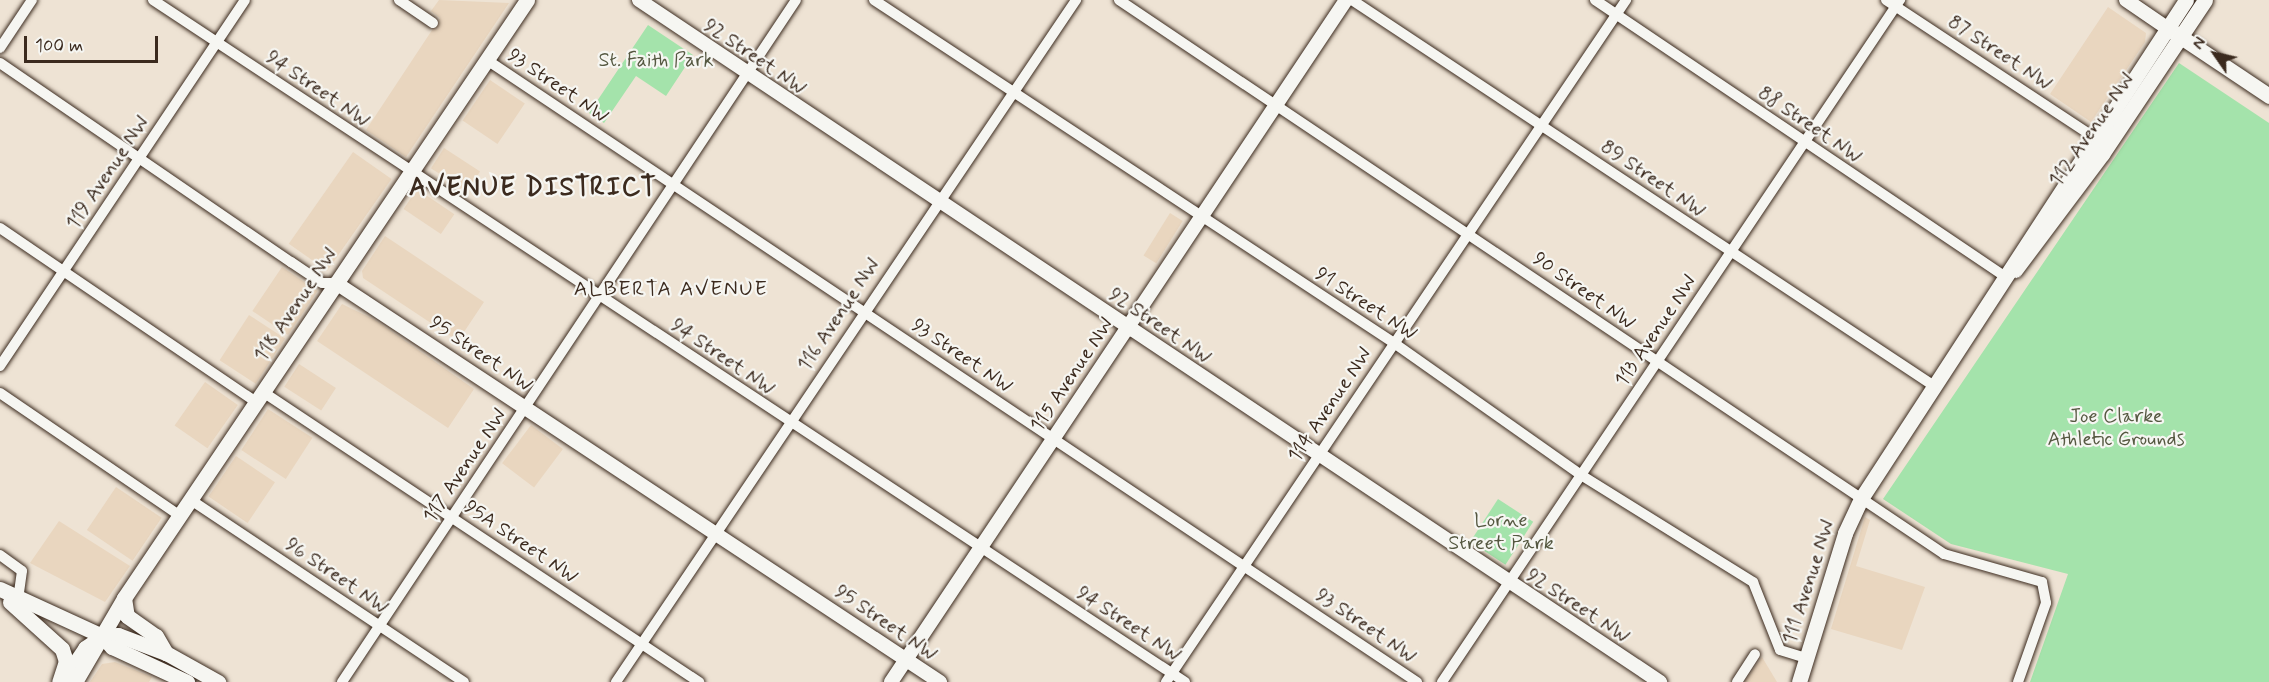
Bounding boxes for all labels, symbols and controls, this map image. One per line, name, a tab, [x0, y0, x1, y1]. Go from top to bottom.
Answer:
street label: 87 Street NW	[1943, 10, 2057, 96]
street label: 92 Street NW	[699, 14, 811, 100]
scale bar	[27, 24, 160, 62]
north arrow	[2185, 24, 2245, 84]
text: N	[2188, 33, 2211, 54]
text: 100 m	[35, 34, 83, 58]
street label: 93 Street NW	[503, 44, 613, 128]
street label: 94 Street NW	[262, 46, 374, 132]
park label: St. Faith Park	[599, 48, 713, 72]
street label: 112 Avenue NW	[2044, 69, 2140, 191]
street label: 88 Street NW	[1753, 81, 1867, 169]
street label: 119 Avenue NW	[61, 112, 155, 234]
street label: 89 Street NW	[1596, 135, 1710, 223]
district label: AVENUE DISTRICT	[406, 173, 660, 205]
street label: 118 Avenue NW	[249, 244, 343, 366]
street label: 90 Street NW	[1528, 247, 1640, 335]
street label: 116 Avenue NW	[793, 254, 885, 376]
street label: 91 Street NW	[1311, 262, 1421, 346]
street label: 113 Avenue NW	[1610, 271, 1702, 391]
district label: ALBERTA AVENUE	[571, 276, 771, 302]
street label: 92 Street NW	[1104, 283, 1216, 369]
street label: 95 Street NW	[425, 311, 537, 397]
street label: 94 Street NW	[667, 314, 779, 400]
street label: 93 Street NW	[907, 314, 1017, 398]
street label: 115 Avenue NW	[1025, 314, 1119, 436]
street label: 114 Avenue NW	[1283, 343, 1377, 467]
park label: Joe Clarke Athletic Grounds	[2048, 404, 2184, 451]
street label: 117 Avenue NW	[418, 405, 512, 527]
street label: 95A Street NW	[460, 495, 582, 589]
park label: Lorne Street Park	[1450, 509, 1552, 556]
street label: 111 Avenue NW	[1778, 517, 1840, 647]
street label: 96 Street NW	[281, 533, 393, 619]
street label: 92 Street NW	[1522, 564, 1634, 648]
street label: 95 Street NW	[830, 580, 942, 666]
street label: 94 Street NW	[1072, 581, 1186, 667]
street label: 93 Street NW	[1311, 584, 1421, 668]

